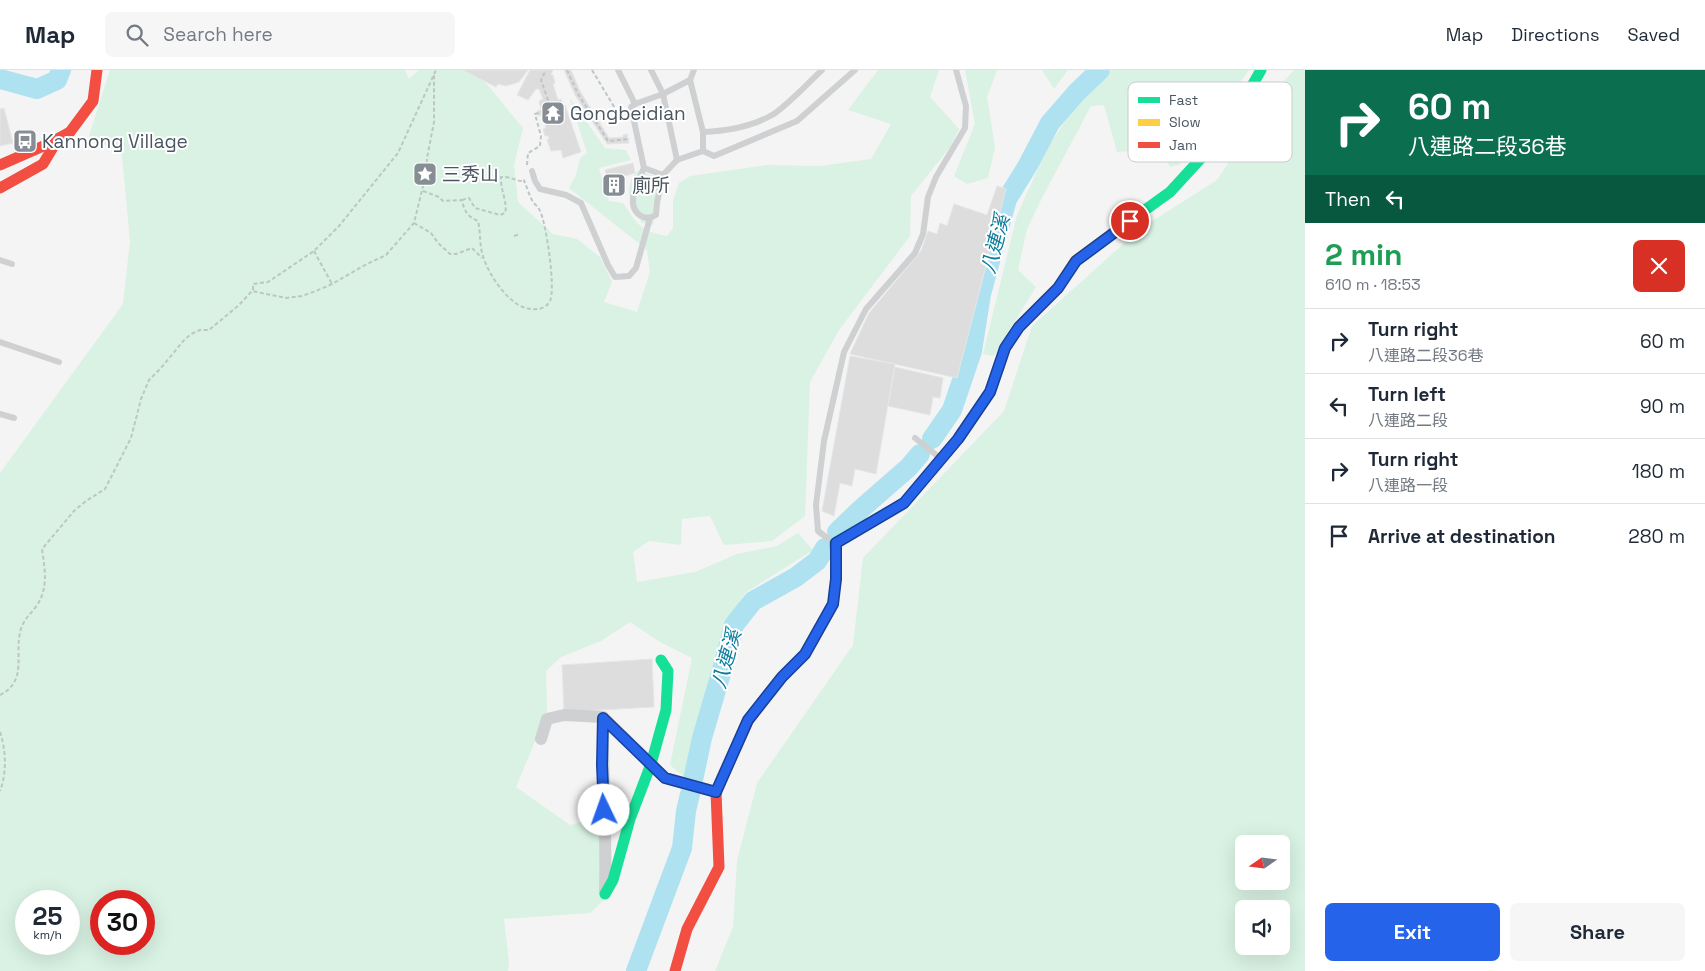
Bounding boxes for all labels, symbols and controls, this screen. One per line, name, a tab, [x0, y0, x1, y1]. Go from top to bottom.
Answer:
search box	[105, 12, 455, 57]
text: Map	[25, 19, 75, 50]
icon: search	[123, 21, 151, 49]
text: Search here	[163, 22, 273, 47]
text: Map	[1446, 23, 1483, 46]
text: Directions	[1511, 23, 1600, 46]
text: Saved	[1628, 23, 1680, 46]
legend	[1128, 82, 1292, 162]
text: 60 m	[1408, 85, 1491, 129]
icon: right	[1325, 90, 1390, 155]
text: Fast	[1169, 91, 1198, 109]
temple icon: Gongbeidian	[540, 100, 566, 126]
place label: Gongbeidian	[570, 101, 686, 126]
text: Slow	[1169, 113, 1201, 131]
bus stop icon: Kannong Village	[12, 128, 38, 154]
place label: Kannong Village	[42, 129, 188, 154]
text: 八連路二段36巷	[1408, 132, 1567, 160]
text: Jam	[1169, 136, 1197, 154]
place icon: 三秀山	[412, 161, 438, 187]
place label: 三秀山	[442, 162, 499, 187]
building icon: 廁所	[601, 172, 627, 198]
place label: 廁所	[632, 173, 670, 198]
icon: left	[1381, 185, 1409, 213]
text: Then	[1325, 187, 1371, 212]
pin	[1109, 200, 1151, 242]
icon: arrive	[1116, 207, 1144, 235]
water label: 八連溪	[975, 209, 1016, 276]
text: 2 min	[1325, 235, 1403, 274]
button: close	[1633, 240, 1685, 292]
text: 610 m · 18:53	[1325, 274, 1421, 295]
text: Turn right	[1368, 317, 1458, 342]
icon: right	[1325, 327, 1353, 355]
text: 60 m	[1640, 329, 1685, 354]
text: 八連路二段36巷	[1368, 345, 1483, 366]
text: Turn left	[1368, 382, 1446, 407]
icon: left	[1325, 392, 1353, 420]
text: 90 m	[1640, 394, 1685, 419]
text: 八連路二段	[1368, 410, 1448, 431]
text: Turn right	[1368, 447, 1458, 472]
icon: right	[1325, 457, 1353, 485]
text: 180 m	[1632, 459, 1685, 484]
text: 八連路一段	[1368, 475, 1448, 496]
icon: arrive	[1325, 522, 1353, 550]
text: Arrive at destination	[1368, 524, 1556, 549]
text: 280 m	[1628, 524, 1685, 549]
water label: 八連溪	[705, 624, 748, 691]
position arrow	[577, 783, 629, 835]
north arrow	[1235, 835, 1290, 890]
map controls	[1235, 835, 1290, 955]
speed limit sign: 30	[90, 890, 155, 955]
text: 25	[33, 900, 62, 932]
button: sound	[1235, 900, 1290, 955]
button: Exit	[1325, 903, 1500, 961]
button: Share	[1510, 903, 1685, 961]
text: km/h	[33, 927, 62, 943]

